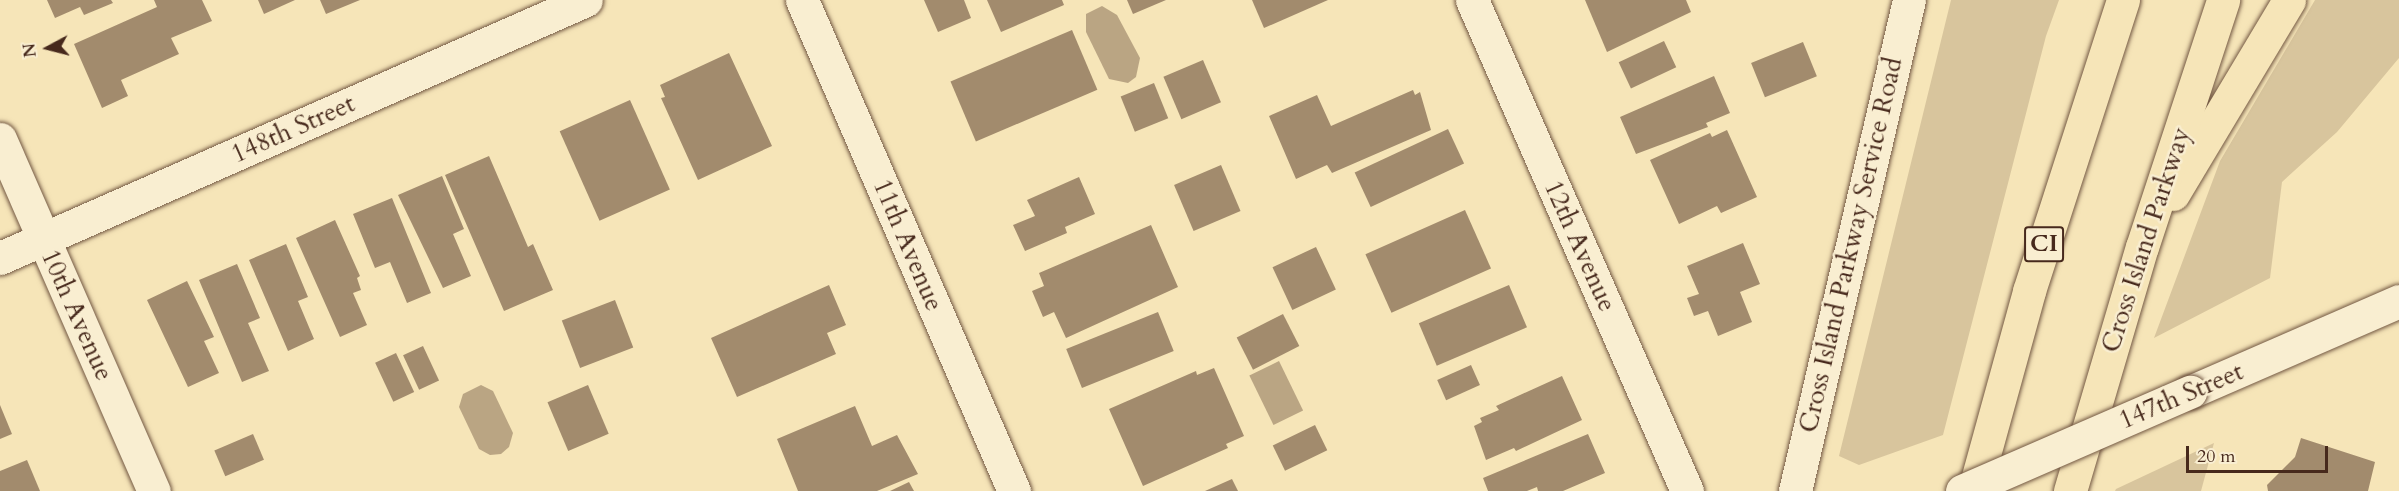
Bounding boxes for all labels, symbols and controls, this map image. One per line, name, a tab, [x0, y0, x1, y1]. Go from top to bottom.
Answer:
north arrow	[18, 18, 78, 78]
text: N	[18, 42, 42, 58]
street label: Cross Island Parkway Service Road	[1793, 54, 1909, 436]
street label: 148th Street	[226, 88, 360, 170]
street label: Cross Island Parkway	[2095, 124, 2197, 356]
street label: 11th Avenue	[866, 174, 950, 316]
street label: 12th Avenue	[1537, 176, 1623, 316]
road number: CI	[2023, 223, 2065, 265]
street label: 10th Avenue	[34, 245, 120, 385]
street label: 147th Street	[2114, 356, 2248, 436]
scale bar	[2189, 434, 2332, 472]
text: 20 m	[2197, 444, 2236, 469]

